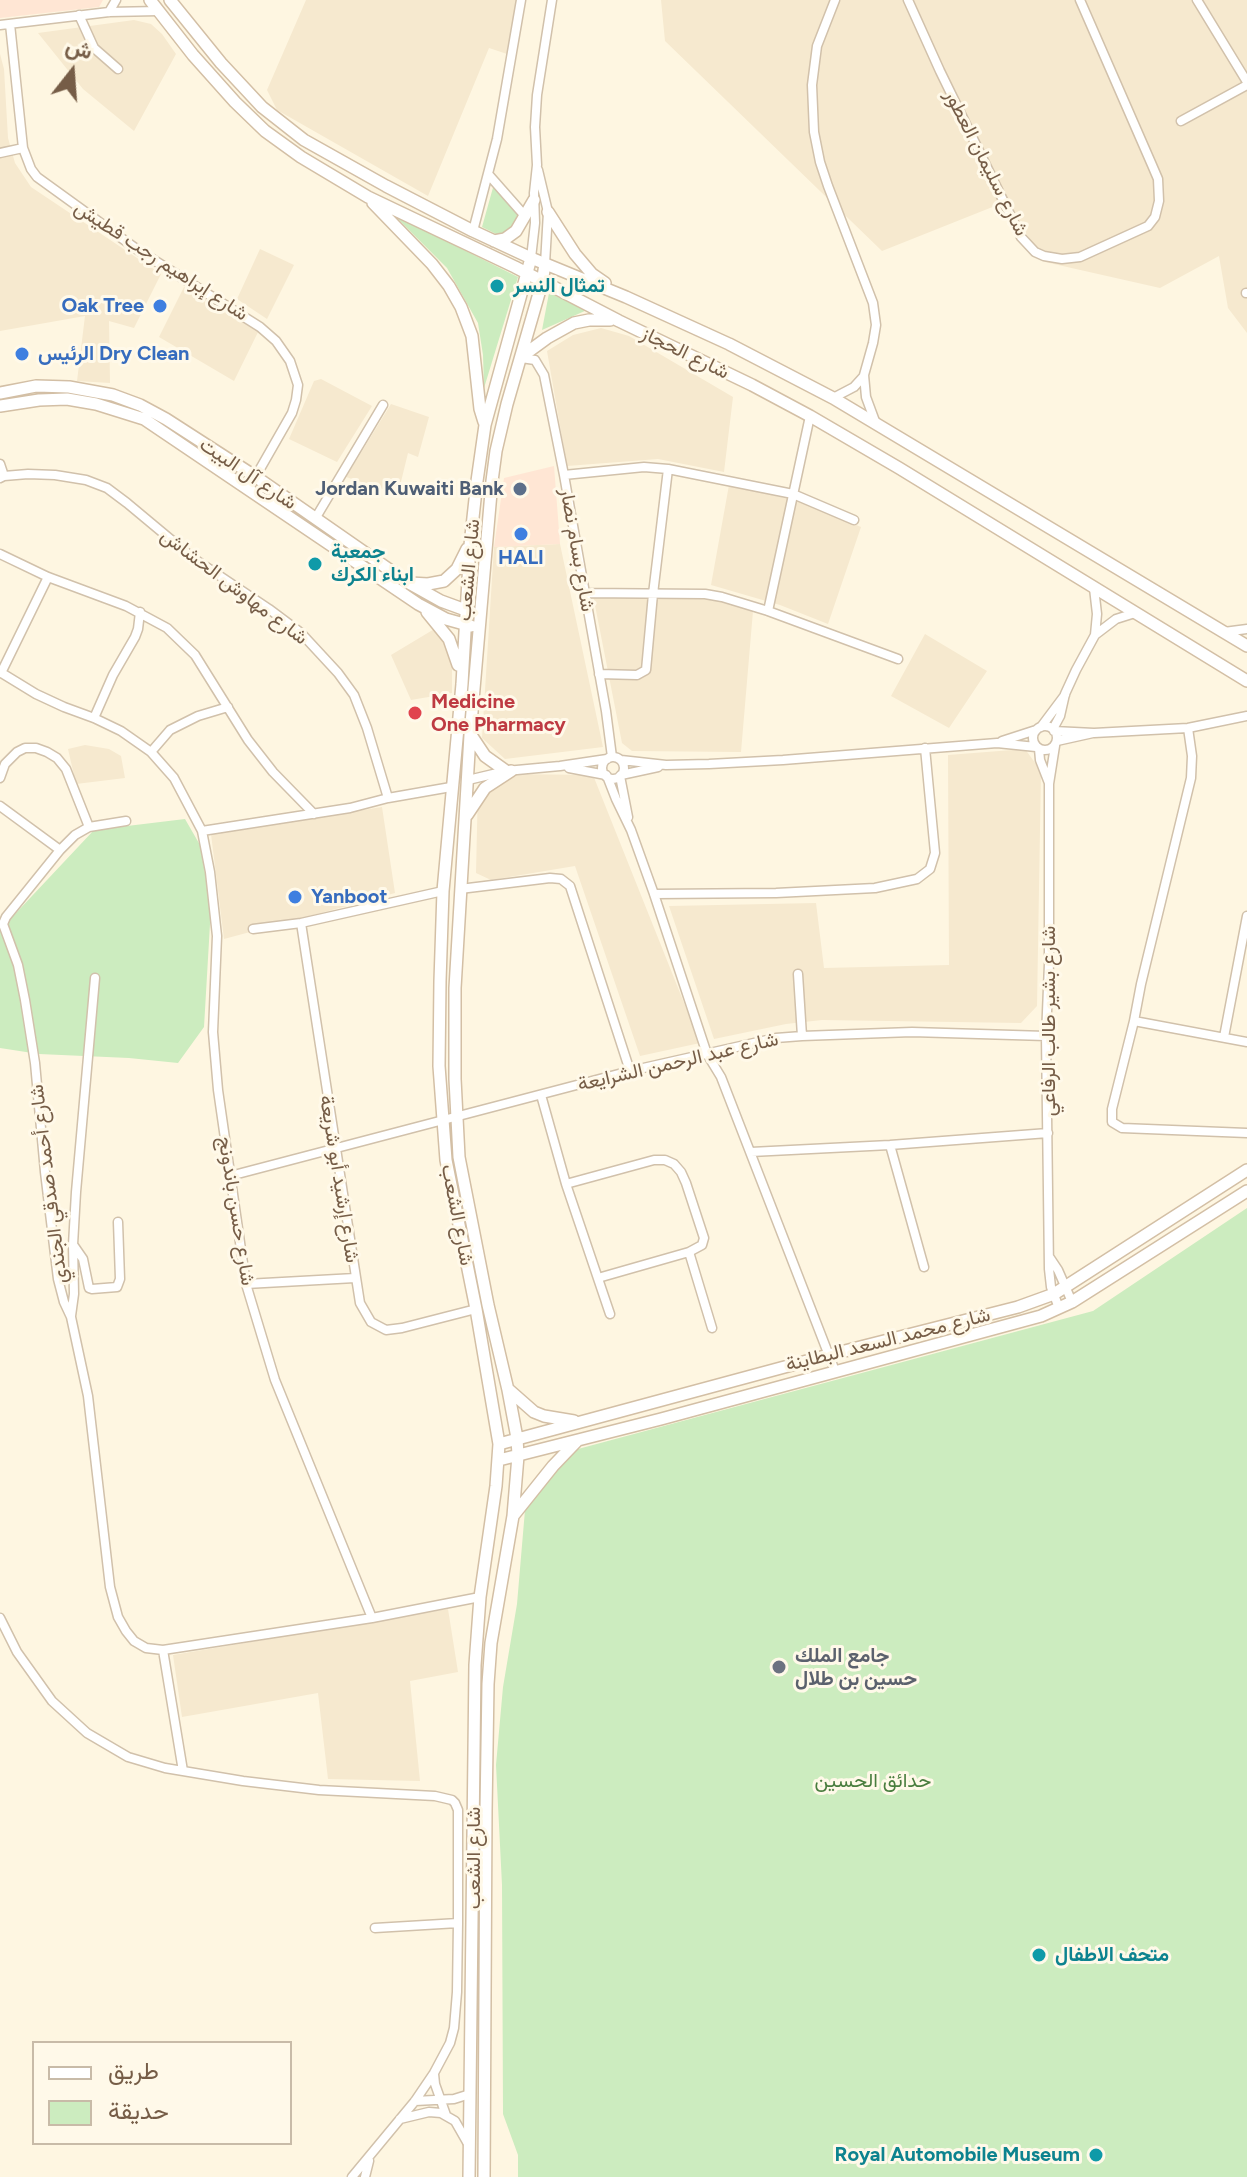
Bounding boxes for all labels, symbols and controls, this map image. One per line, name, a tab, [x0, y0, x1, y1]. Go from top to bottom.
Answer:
north arrow	[32, 32, 112, 112]
text: ش	[63, 32, 96, 65]
street label: شارع سليمان العطور	[939, 86, 1033, 240]
street label: شارع إبراهيم رجب قطيش	[70, 196, 252, 326]
place label: تمثال النسر	[513, 274, 605, 298]
marker: تمثال النسر	[488, 277, 506, 295]
place label: Oak Tree	[61, 294, 144, 318]
marker: Oak Tree	[151, 297, 169, 315]
street label: شارع الحجاز	[637, 321, 733, 385]
place label: الرئيس Dry Clean	[38, 342, 189, 366]
marker: الرئيس Dry Clean	[13, 345, 31, 363]
street label: شارع آل البيت	[195, 433, 301, 515]
place label: Jordan Kuwaiti Bank	[315, 477, 504, 501]
marker: Jordan Kuwaiti Bank	[511, 480, 529, 498]
street label: شارع بسام نصار	[554, 486, 600, 614]
street label: شارع الشعب	[453, 518, 485, 622]
street label: شارع مهاوش الحشاش	[156, 524, 312, 650]
marker: HALI	[512, 525, 530, 543]
place label: جمعية ابناء الكرك	[331, 540, 414, 587]
place label: HALI	[498, 546, 544, 570]
marker: جمعية ابناء الكرك	[306, 555, 324, 573]
place label: Medicine One Pharmacy	[431, 690, 566, 737]
marker: Medicine One Pharmacy	[406, 704, 424, 722]
place label: Yanboot	[311, 885, 387, 909]
marker: Yanboot	[286, 888, 304, 906]
street label: شارع بشير طالب الرفاعي	[1037, 926, 1061, 1116]
street label: شارع عبد الرحمن الشرايعة	[575, 1027, 781, 1097]
street label: شارع أحمد صدقي الجندي	[25, 1083, 73, 1285]
street label: شارع إرشيد أبو شريعة	[314, 1093, 364, 1265]
street label: شارع حسن باندونج	[212, 1135, 260, 1287]
street label: شارع الشعب	[435, 1162, 479, 1268]
street label: شارع محمد السعد البطاينة	[783, 1303, 993, 1377]
place label: جامع الملك حسين بن طلال	[795, 1644, 917, 1691]
marker: جامع الملك حسين بن طلال	[770, 1658, 788, 1676]
park label: حدائق الحسين	[815, 1769, 931, 1793]
street label: شارع الشعب	[462, 1807, 486, 1909]
place label: متحف الاطفال	[1055, 1943, 1169, 1967]
marker: متحف الاطفال	[1030, 1946, 1048, 1964]
legend	[32, 2041, 292, 2145]
text: طريق	[108, 2056, 159, 2085]
text: حديقة	[108, 2096, 169, 2125]
place label: Royal Automobile Museum	[835, 2143, 1080, 2167]
marker: Royal Automobile Museum	[1087, 2146, 1105, 2164]

